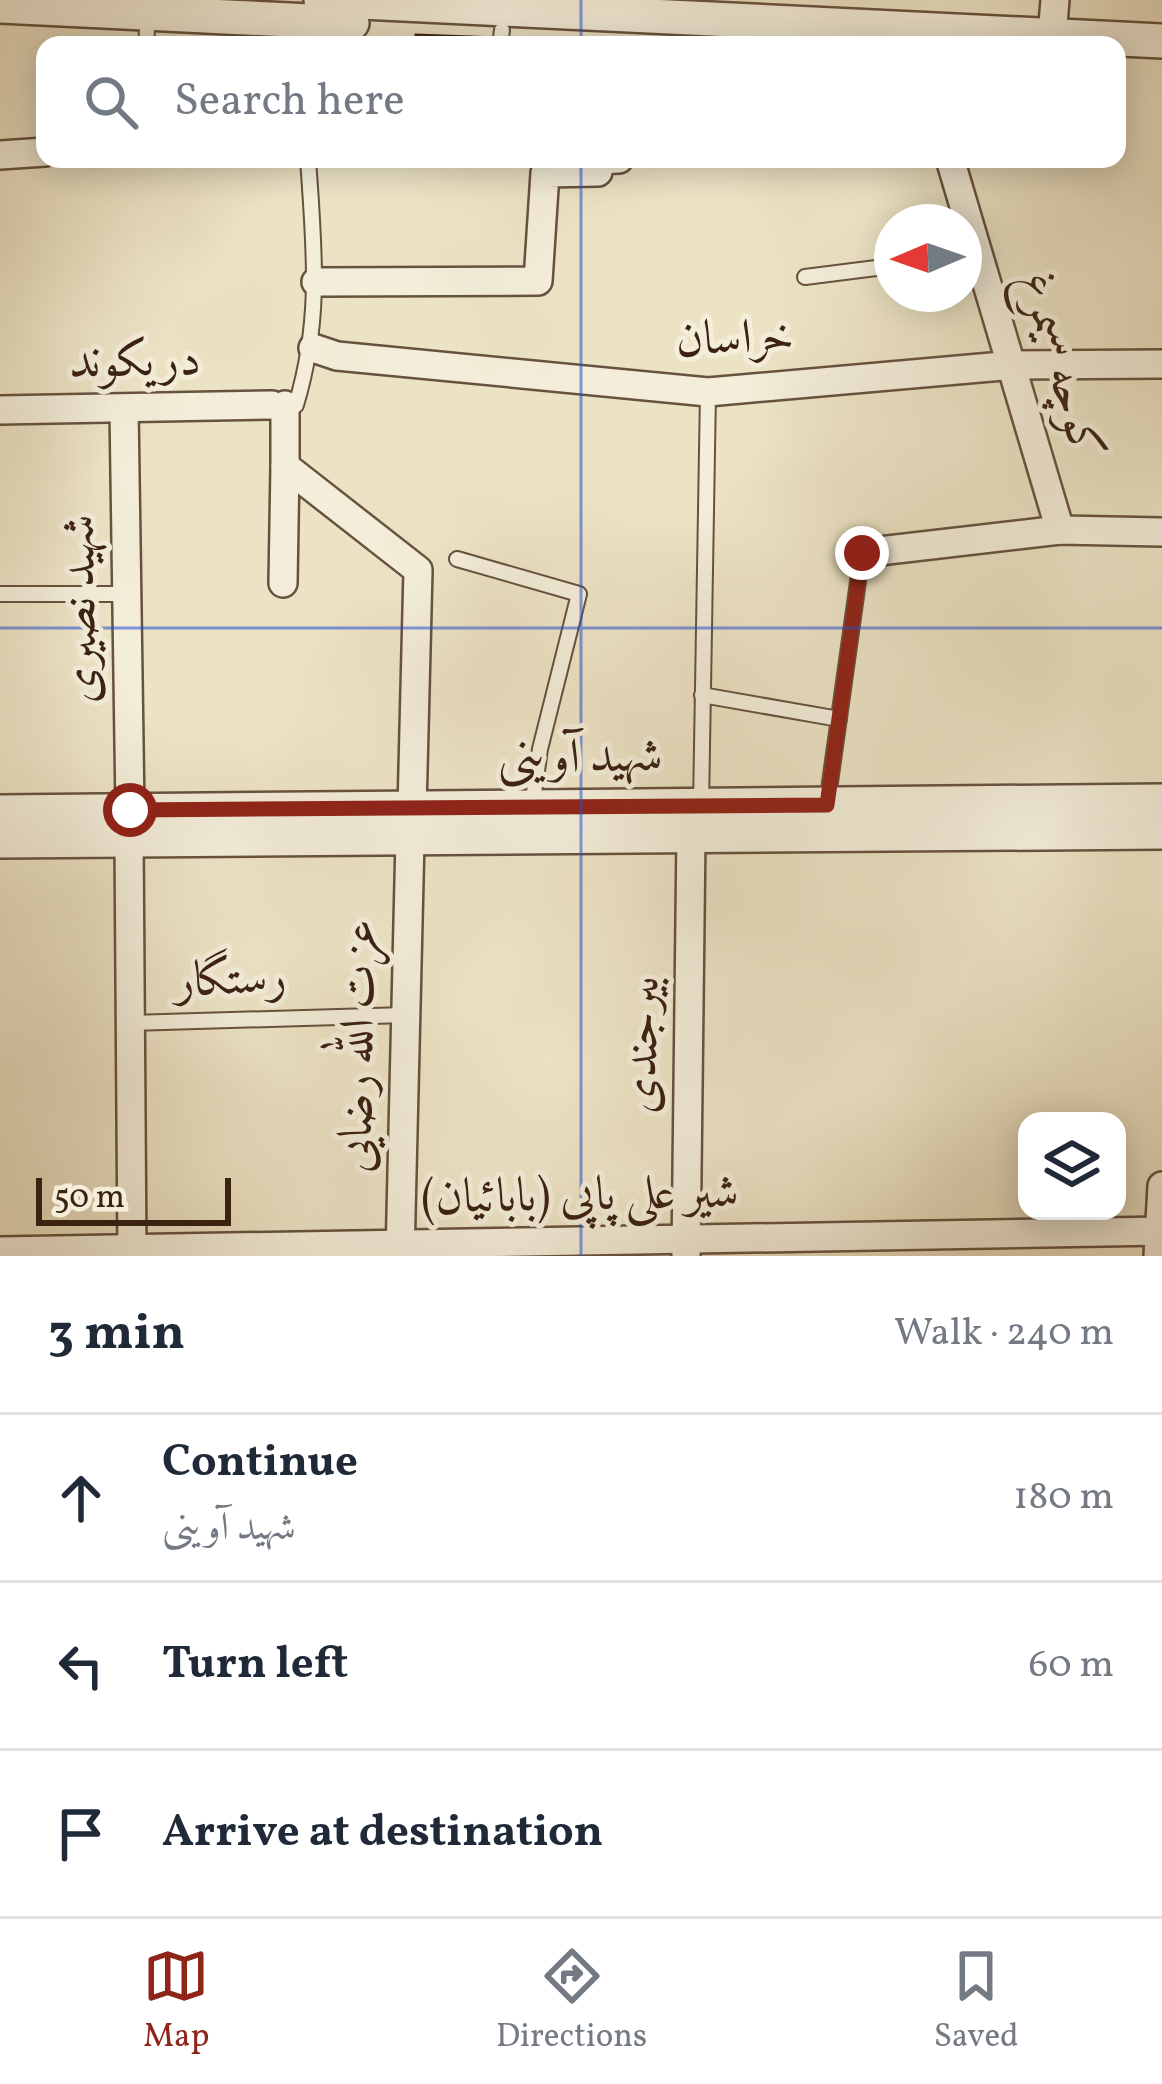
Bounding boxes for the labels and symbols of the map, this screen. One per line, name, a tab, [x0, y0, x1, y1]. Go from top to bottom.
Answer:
north arrow	[874, 204, 982, 312]
street label: کوچه سیمرغ	[999, 264, 1119, 469]
street label: خراسان	[675, 304, 795, 376]
street label: دریکوند	[69, 328, 201, 398]
street label: شهید نصیری	[47, 514, 117, 704]
route end	[835, 526, 889, 580]
street label: شهید آوینی	[497, 724, 663, 794]
route start	[103, 783, 157, 837]
street label: عزت الله رضایی	[317, 918, 396, 1174]
street label: رستگار	[170, 946, 288, 1017]
street label: بیرجندی	[609, 975, 679, 1115]
street label: شیر علی پاپی (بابائیان)	[421, 1161, 739, 1233]
scale bar	[36, 1172, 231, 1225]

